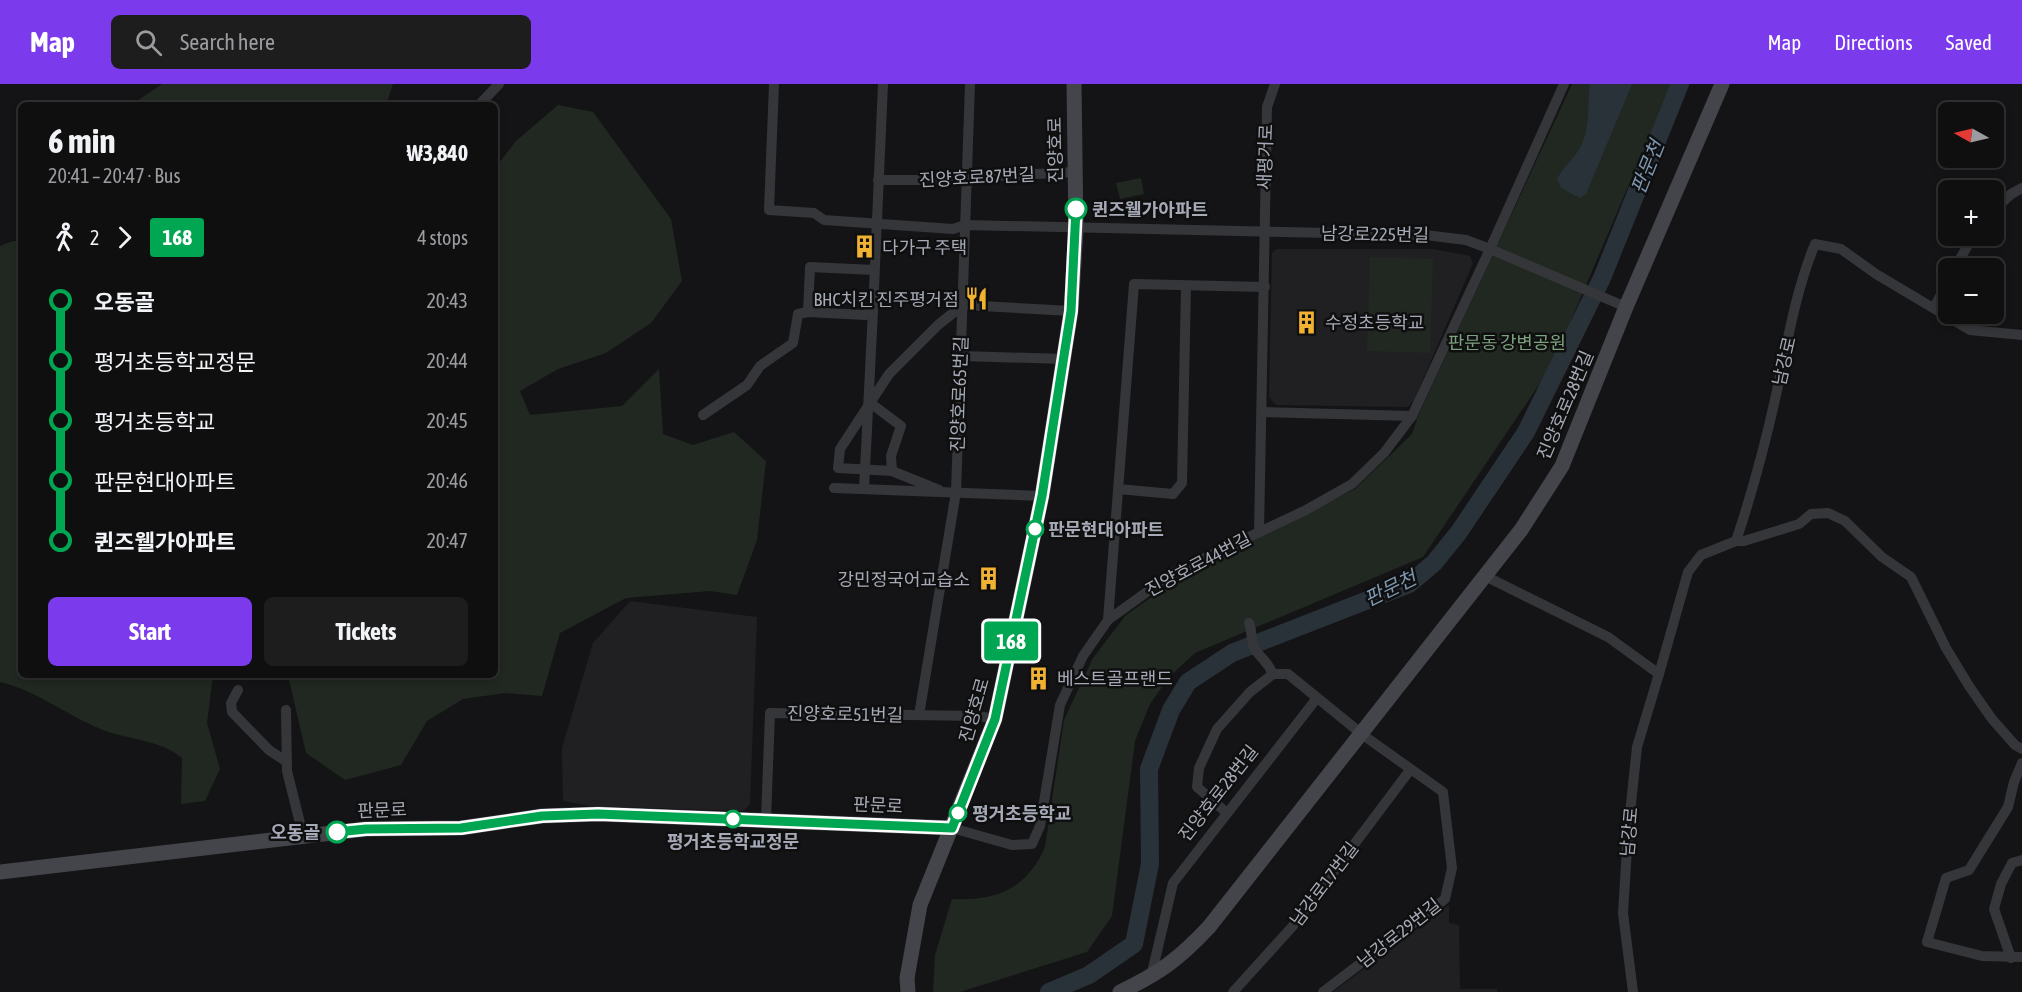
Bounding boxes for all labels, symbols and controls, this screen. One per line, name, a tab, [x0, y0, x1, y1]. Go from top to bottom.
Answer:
search box	[111, 15, 531, 69]
text: Map	[30, 26, 75, 58]
icon: search	[132, 26, 165, 59]
text: Search here	[180, 29, 275, 55]
text: Map	[1767, 30, 1801, 54]
text: Directions	[1834, 30, 1913, 54]
text: Saved	[1946, 30, 1992, 54]
north arrow	[1938, 102, 2004, 168]
map controls	[1938, 102, 2004, 324]
street label: 진양호로	[1044, 117, 1066, 183]
text: 6 min	[48, 122, 115, 160]
street label: 새평거로	[1253, 124, 1277, 190]
water label: 판문천	[1626, 135, 1669, 197]
text: ₩3,840	[407, 140, 468, 166]
street label: 진양호로87번길	[918, 163, 1036, 191]
text: 20:41 – 20:47 · Bus	[48, 164, 181, 187]
button: +	[1938, 180, 2004, 246]
marker: 퀸즈웰가아파트	[1065, 198, 1087, 220]
place label: 퀸즈웰가아파트	[1092, 199, 1208, 220]
icon: walk	[48, 221, 81, 254]
icon: forward	[108, 221, 141, 254]
street label: 남강로225번길	[1321, 223, 1429, 245]
text: 168	[162, 225, 192, 249]
text: 2	[90, 226, 99, 249]
text: 4 stops	[417, 226, 468, 249]
building icon: 다가구 주택	[851, 234, 877, 260]
place label: 다가구 주택	[882, 237, 967, 258]
button: −	[1938, 258, 2004, 324]
restaurant icon: BHC치킨 진주평거점	[964, 286, 990, 312]
text: 오동골	[94, 289, 155, 315]
text: 20:43	[426, 289, 468, 312]
place label: BHC치킨 진주평거점	[814, 289, 959, 310]
building icon: 수정초등학교	[1294, 309, 1320, 335]
place label: 수정초등학교	[1325, 312, 1424, 333]
park label: 판문동 강변공원	[1448, 332, 1566, 353]
street label: 남강로	[1768, 334, 1800, 388]
street label: 진양호로65번길	[946, 336, 972, 452]
street label: 진양호로28번길	[1533, 347, 1597, 463]
text: 평거초등학교정문	[94, 349, 256, 375]
text: 20:44	[426, 349, 468, 372]
text: 평거초등학교	[94, 409, 215, 435]
text: 20:45	[426, 409, 468, 432]
text: 판문현대아파트	[94, 469, 236, 495]
text: 20:46	[426, 469, 468, 492]
place label: 판문현대아파트	[1048, 519, 1164, 540]
marker: 판문현대아파트	[1026, 520, 1044, 538]
street label: 진양호로44번길	[1142, 527, 1254, 601]
text: 퀸즈웰가아파트	[94, 529, 236, 555]
text: 20:47	[426, 529, 468, 552]
water label: 판문천	[1360, 564, 1422, 610]
building icon: 강민정국어교습소	[975, 566, 1001, 592]
place label: 강민정국어교습소	[838, 569, 970, 590]
button: Start	[48, 597, 252, 666]
button: Tickets	[264, 597, 468, 666]
line badge: 168	[976, 622, 1046, 660]
text: 168	[996, 629, 1026, 653]
building icon: 베스트골프랜드	[1026, 665, 1052, 691]
place label: 베스트골프랜드	[1057, 668, 1173, 689]
street label: 진양호로	[955, 675, 993, 745]
street label: 진양호로51번길	[787, 702, 903, 726]
street label: 진양호로28번길	[1174, 741, 1262, 845]
street label: 판문로	[853, 793, 903, 817]
street label: 판문로	[357, 799, 407, 821]
place label: 평거초등학교	[972, 803, 1071, 824]
marker: 평거초등학교	[949, 804, 967, 822]
street label: 남강로	[1616, 806, 1642, 858]
marker: 평거초등학교정문	[724, 810, 742, 828]
marker: 오동골	[326, 821, 348, 843]
place label: 오동골	[270, 822, 320, 843]
place label: 평거초등학교정문	[667, 831, 799, 852]
street label: 남강로17번길	[1286, 838, 1362, 930]
street label: 남강로29번길	[1353, 894, 1445, 972]

